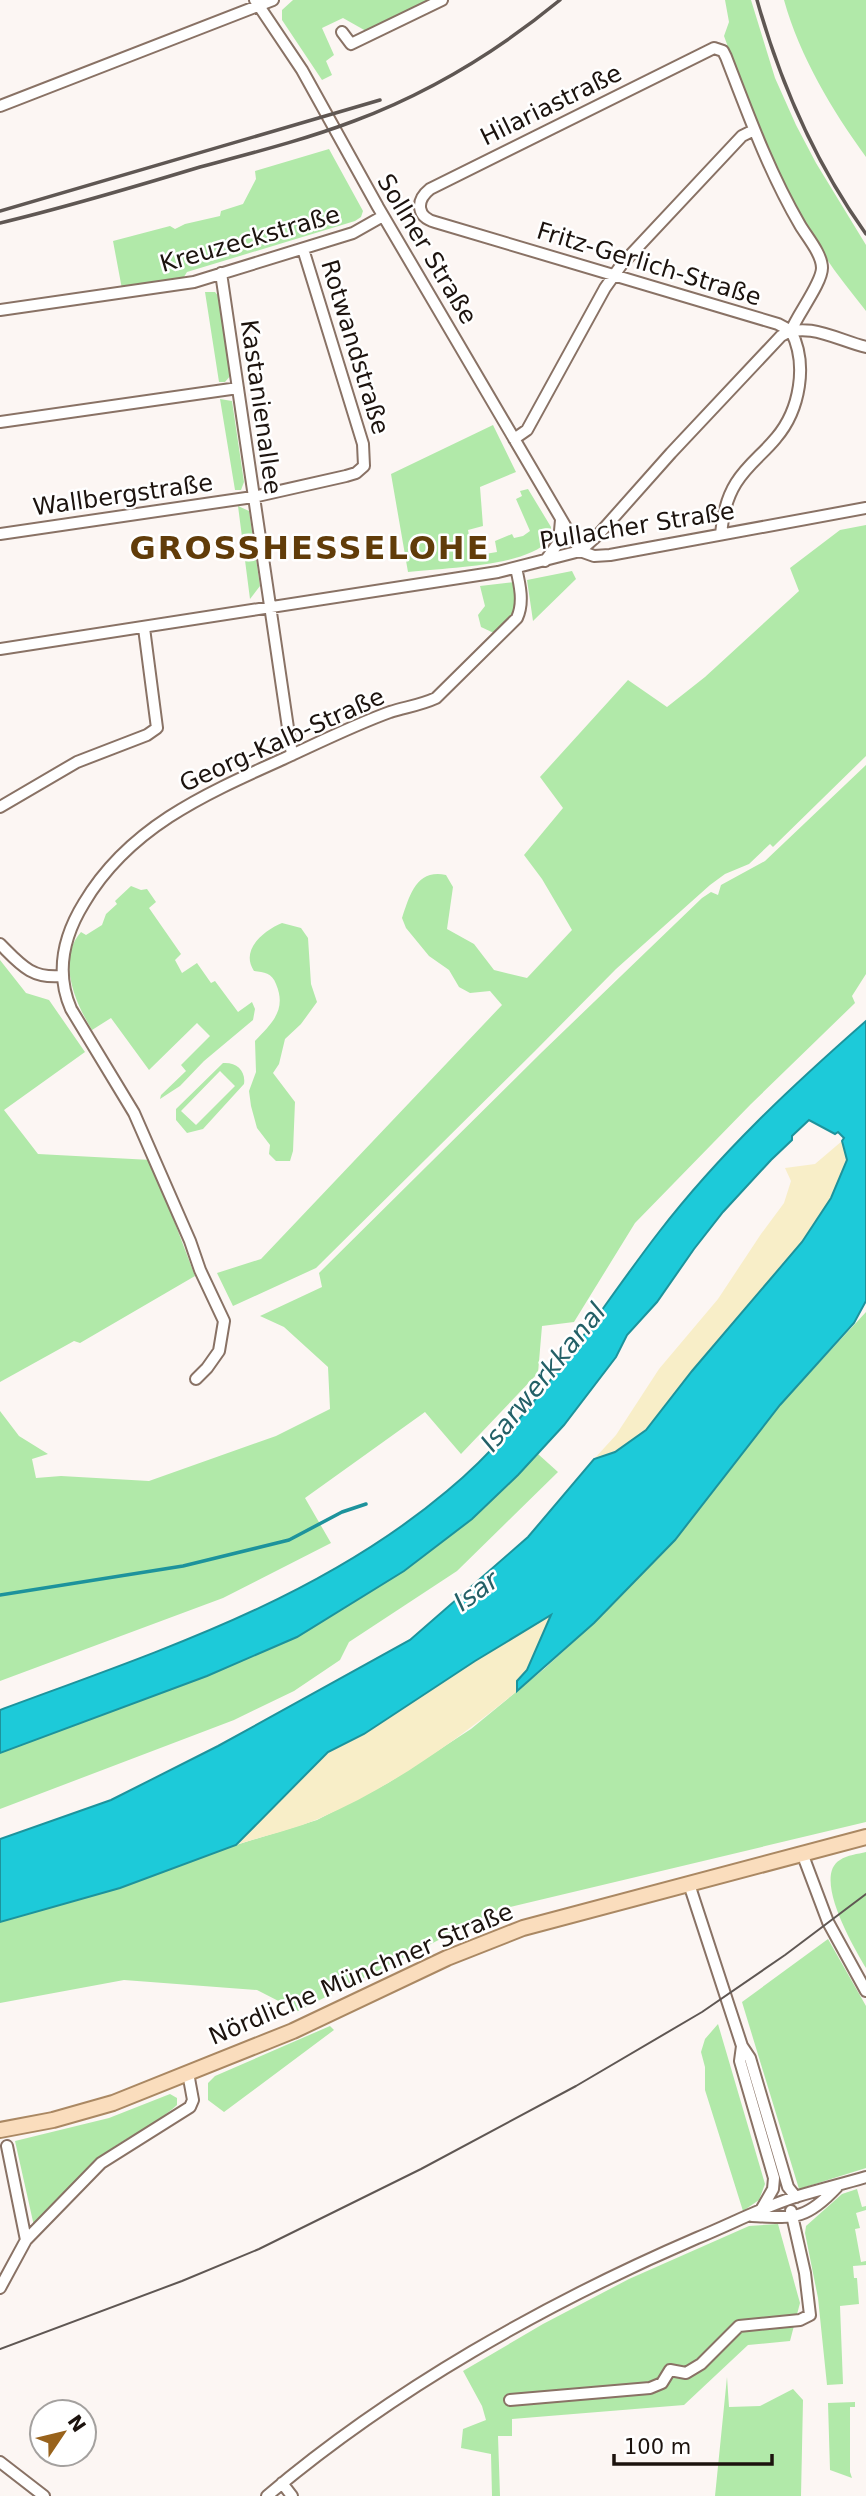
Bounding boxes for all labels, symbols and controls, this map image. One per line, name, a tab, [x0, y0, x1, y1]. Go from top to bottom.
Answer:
street label: Hilariastraße	[476, 59, 626, 151]
street label: Sollner Straße	[371, 169, 483, 329]
street label: Kreuzeckstraße	[157, 200, 343, 278]
street label: Fritz-Gerlich-Straße	[534, 217, 764, 311]
street label: Rotwandstraße	[315, 256, 395, 438]
street label: Kastanienallee	[235, 318, 287, 496]
street label: Wallbergstraße	[31, 469, 215, 521]
street label: Pullacher Straße	[537, 497, 737, 555]
district label: GROSSHESSELOHE	[129, 529, 491, 567]
street label: Georg-Kalb-Straße	[175, 682, 389, 798]
water label: Isarwerkkanal	[474, 1296, 612, 1457]
water label: Isar	[448, 1563, 506, 1617]
street label: Nördliche Münchner Straße	[205, 1897, 517, 2051]
north arrow	[28, 2398, 98, 2468]
text: N	[63, 2410, 90, 2436]
scale bar	[614, 2422, 772, 2466]
text: 100 m	[624, 2435, 691, 2459]

